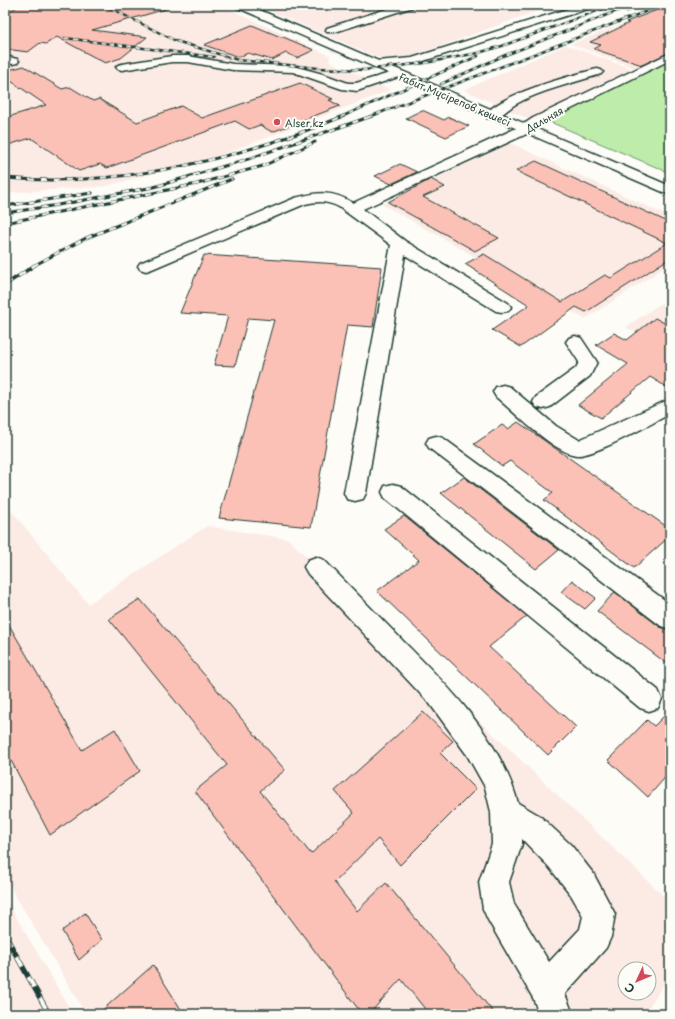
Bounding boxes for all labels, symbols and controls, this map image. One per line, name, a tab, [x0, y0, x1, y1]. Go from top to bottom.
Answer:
street label: Ғабит Мүсірепов көшесі	[397, 69, 513, 129]
street label: Дальняя	[521, 102, 566, 136]
place label: Alser.kz	[285, 115, 323, 130]
marker: Alser.kz	[272, 117, 282, 127]
north arrow	[617, 961, 657, 1001]
text: С	[620, 979, 638, 997]

